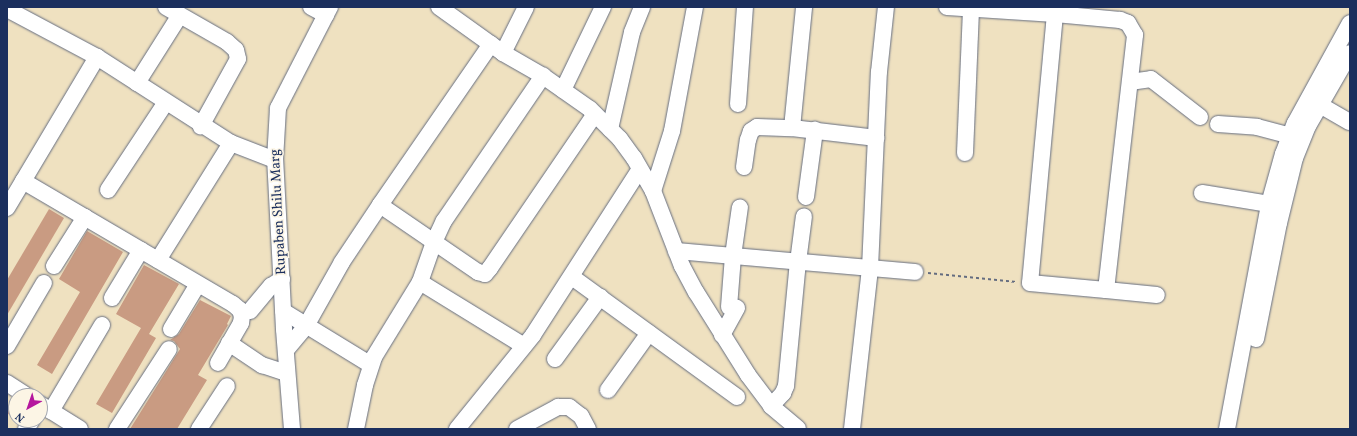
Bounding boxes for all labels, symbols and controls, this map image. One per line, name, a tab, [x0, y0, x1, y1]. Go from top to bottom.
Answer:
street label: Rupaben Shilu Marg	[267, 149, 291, 275]
north arrow	[8, 388, 48, 428]
text: N	[13, 408, 28, 425]

